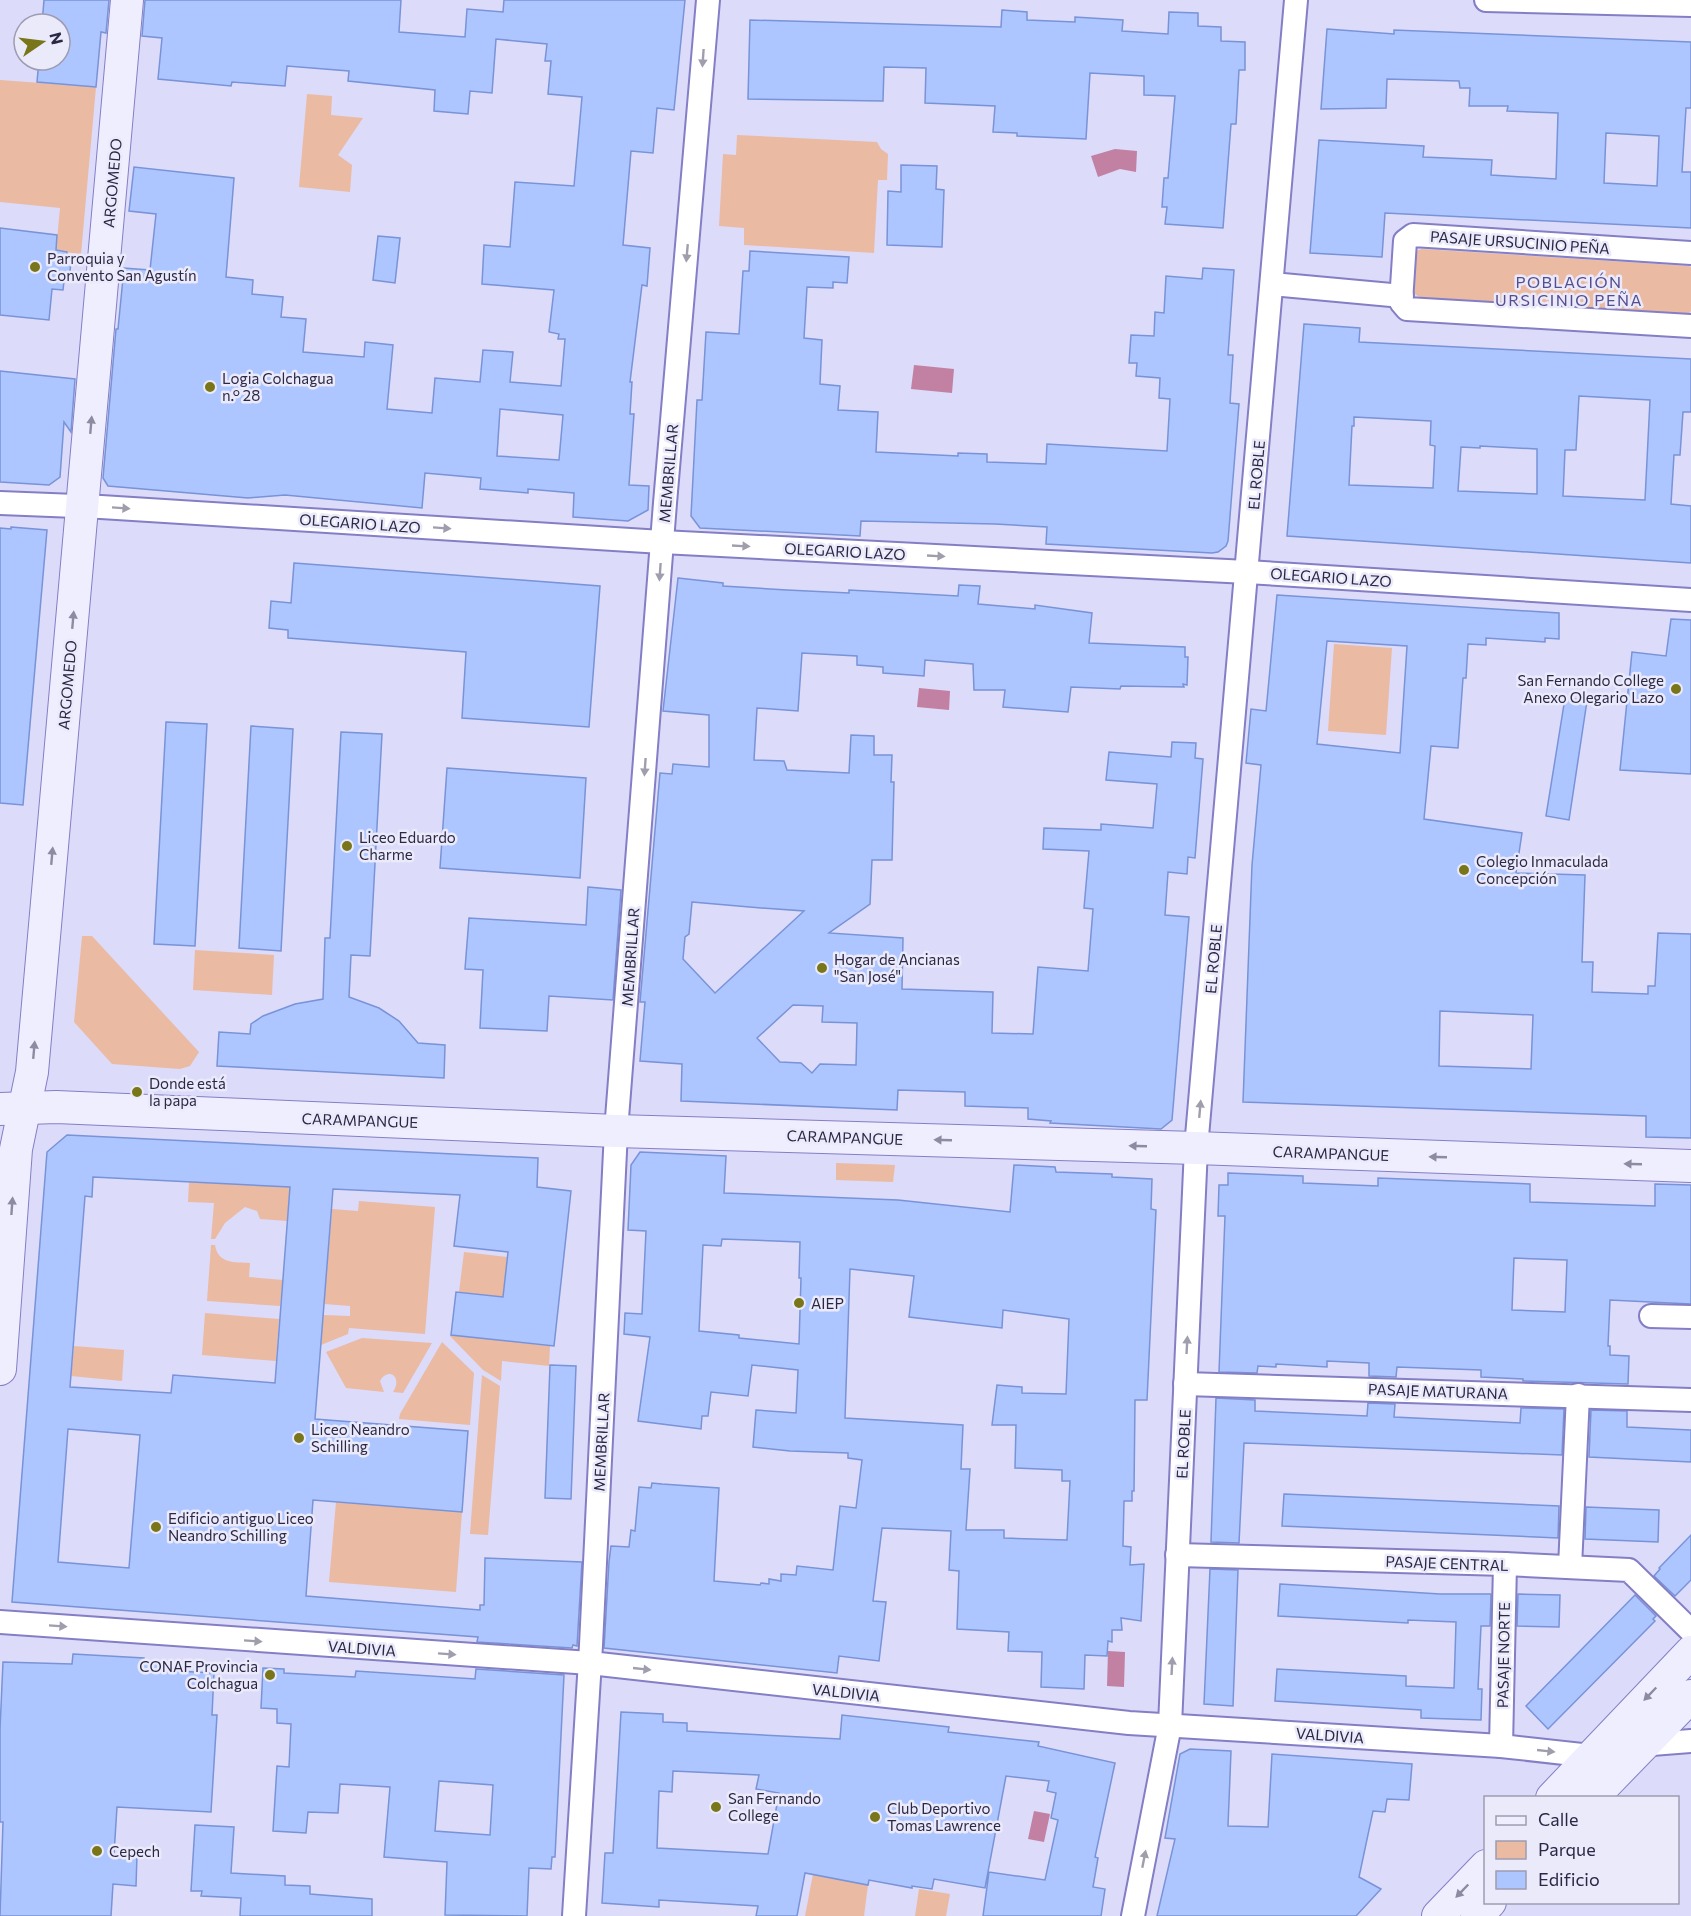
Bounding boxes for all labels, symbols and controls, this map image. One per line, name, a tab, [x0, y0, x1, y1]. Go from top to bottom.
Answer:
north arrow	[12, 12, 72, 72]
text: N	[46, 30, 68, 46]
one-way arrow	[698, 49, 708, 68]
street label: ARGOMEDO	[99, 138, 125, 228]
street label: PASAJE URSUCINIO PEÑA	[1430, 227, 1610, 257]
one-way arrow	[682, 243, 692, 262]
place label: Parroquia y Convento San Agustín	[47, 249, 196, 284]
marker: Parroquia y Convento San Agustín	[28, 260, 42, 274]
district label: POBLACIÓN URSICINIO PEÑA	[1495, 272, 1643, 309]
place label: Logia Colchagua n.° 28	[222, 369, 334, 404]
marker: Logia Colchagua n.° 28	[203, 380, 217, 394]
one-way arrow	[86, 416, 96, 435]
street label: MEMBRILLAR	[655, 423, 681, 523]
street label: EL ROBLE	[1244, 439, 1268, 510]
one-way arrow	[112, 504, 131, 513]
street label: OLEGARIO LAZO	[299, 510, 421, 536]
one-way arrow	[432, 524, 451, 533]
street label: OLEGARIO LAZO	[784, 539, 906, 563]
one-way arrow	[732, 542, 751, 551]
one-way arrow	[926, 552, 945, 561]
one-way arrow	[655, 563, 664, 582]
street label: OLEGARIO LAZO	[1270, 564, 1392, 590]
one-way arrow	[68, 610, 78, 629]
street label: ARGOMEDO	[54, 640, 80, 730]
place label: San Fernando College Anexo Olegario Lazo	[1518, 671, 1664, 706]
marker: San Fernando College Anexo Olegario Lazo	[1669, 682, 1683, 696]
one-way arrow	[640, 757, 650, 776]
place label: Liceo Eduardo Charme	[359, 828, 456, 863]
marker: Liceo Eduardo Charme	[340, 839, 354, 853]
one-way arrow	[47, 846, 57, 865]
place label: Colegio Inmaculada Concepción	[1476, 852, 1608, 887]
marker: Colegio Inmaculada Concepción	[1457, 863, 1471, 877]
street label: MEMBRILLAR	[618, 907, 642, 1007]
street label: EL ROBLE	[1201, 923, 1225, 994]
place label: Hogar de Ancianas "San José"	[834, 950, 960, 985]
marker: Hogar de Ancianas "San José"	[815, 961, 829, 975]
one-way arrow	[29, 1040, 39, 1059]
place label: Donde está la papa	[149, 1074, 226, 1109]
marker: Donde está la papa	[130, 1085, 144, 1099]
one-way arrow	[1195, 1099, 1205, 1118]
street label: CARAMPANGUE	[301, 1109, 419, 1131]
street label: CARAMPANGUE	[786, 1126, 904, 1148]
one-way arrow	[933, 1136, 952, 1145]
one-way arrow	[1128, 1141, 1147, 1151]
street label: CARAMPANGUE	[1272, 1142, 1390, 1164]
one-way arrow	[1428, 1152, 1447, 1161]
one-way arrow	[1623, 1159, 1642, 1168]
one-way arrow	[7, 1196, 17, 1215]
place label: AIEP	[811, 1294, 844, 1312]
marker: AIEP	[792, 1296, 806, 1310]
one-way arrow	[1183, 1336, 1192, 1355]
street label: PASAJE MATURANA	[1368, 1380, 1508, 1402]
street label: MEMBRILLAR	[589, 1392, 613, 1492]
street label: EL ROBLE	[1172, 1409, 1194, 1479]
place label: Liceo Neandro Schilling	[311, 1420, 410, 1455]
marker: Liceo Neandro Schilling	[292, 1431, 306, 1445]
place label: Edificio antiguo Liceo Neandro Schilling	[168, 1509, 314, 1544]
marker: Edificio antiguo Liceo Neandro Schilling	[149, 1520, 163, 1534]
street label: PASAJE CENTRAL	[1385, 1552, 1509, 1574]
street label: PASAJE NORTE	[1493, 1602, 1513, 1708]
one-way arrow	[49, 1621, 68, 1631]
one-way arrow	[243, 1636, 262, 1645]
street label: VALDIVIA	[327, 1637, 397, 1659]
one-way arrow	[438, 1649, 457, 1658]
place label: CONAF Provincia Colchagua	[139, 1657, 258, 1692]
one-way arrow	[1168, 1657, 1177, 1676]
one-way arrow	[632, 1664, 651, 1674]
marker: CONAF Provincia Colchagua	[263, 1668, 277, 1682]
street label: VALDIVIA	[811, 1679, 881, 1705]
one-way arrow	[1644, 1687, 1658, 1701]
street label: VALDIVIA	[1295, 1724, 1365, 1746]
one-way arrow	[1537, 1747, 1556, 1756]
place label: San Fernando College	[728, 1789, 821, 1824]
legend	[1484, 1796, 1679, 1904]
place label: Club Deportivo Tomas Lawrence	[887, 1799, 1001, 1834]
marker: San Fernando College	[709, 1800, 723, 1814]
text: Calle	[1538, 1808, 1578, 1830]
marker: Club Deportivo Tomas Lawrence	[868, 1810, 882, 1824]
text: Parque	[1538, 1838, 1596, 1860]
place label: Cepech	[109, 1842, 160, 1860]
marker: Cepech	[90, 1844, 104, 1858]
one-way arrow	[1140, 1849, 1149, 1868]
text: Edificio	[1538, 1868, 1600, 1890]
one-way arrow	[1455, 1884, 1469, 1898]

